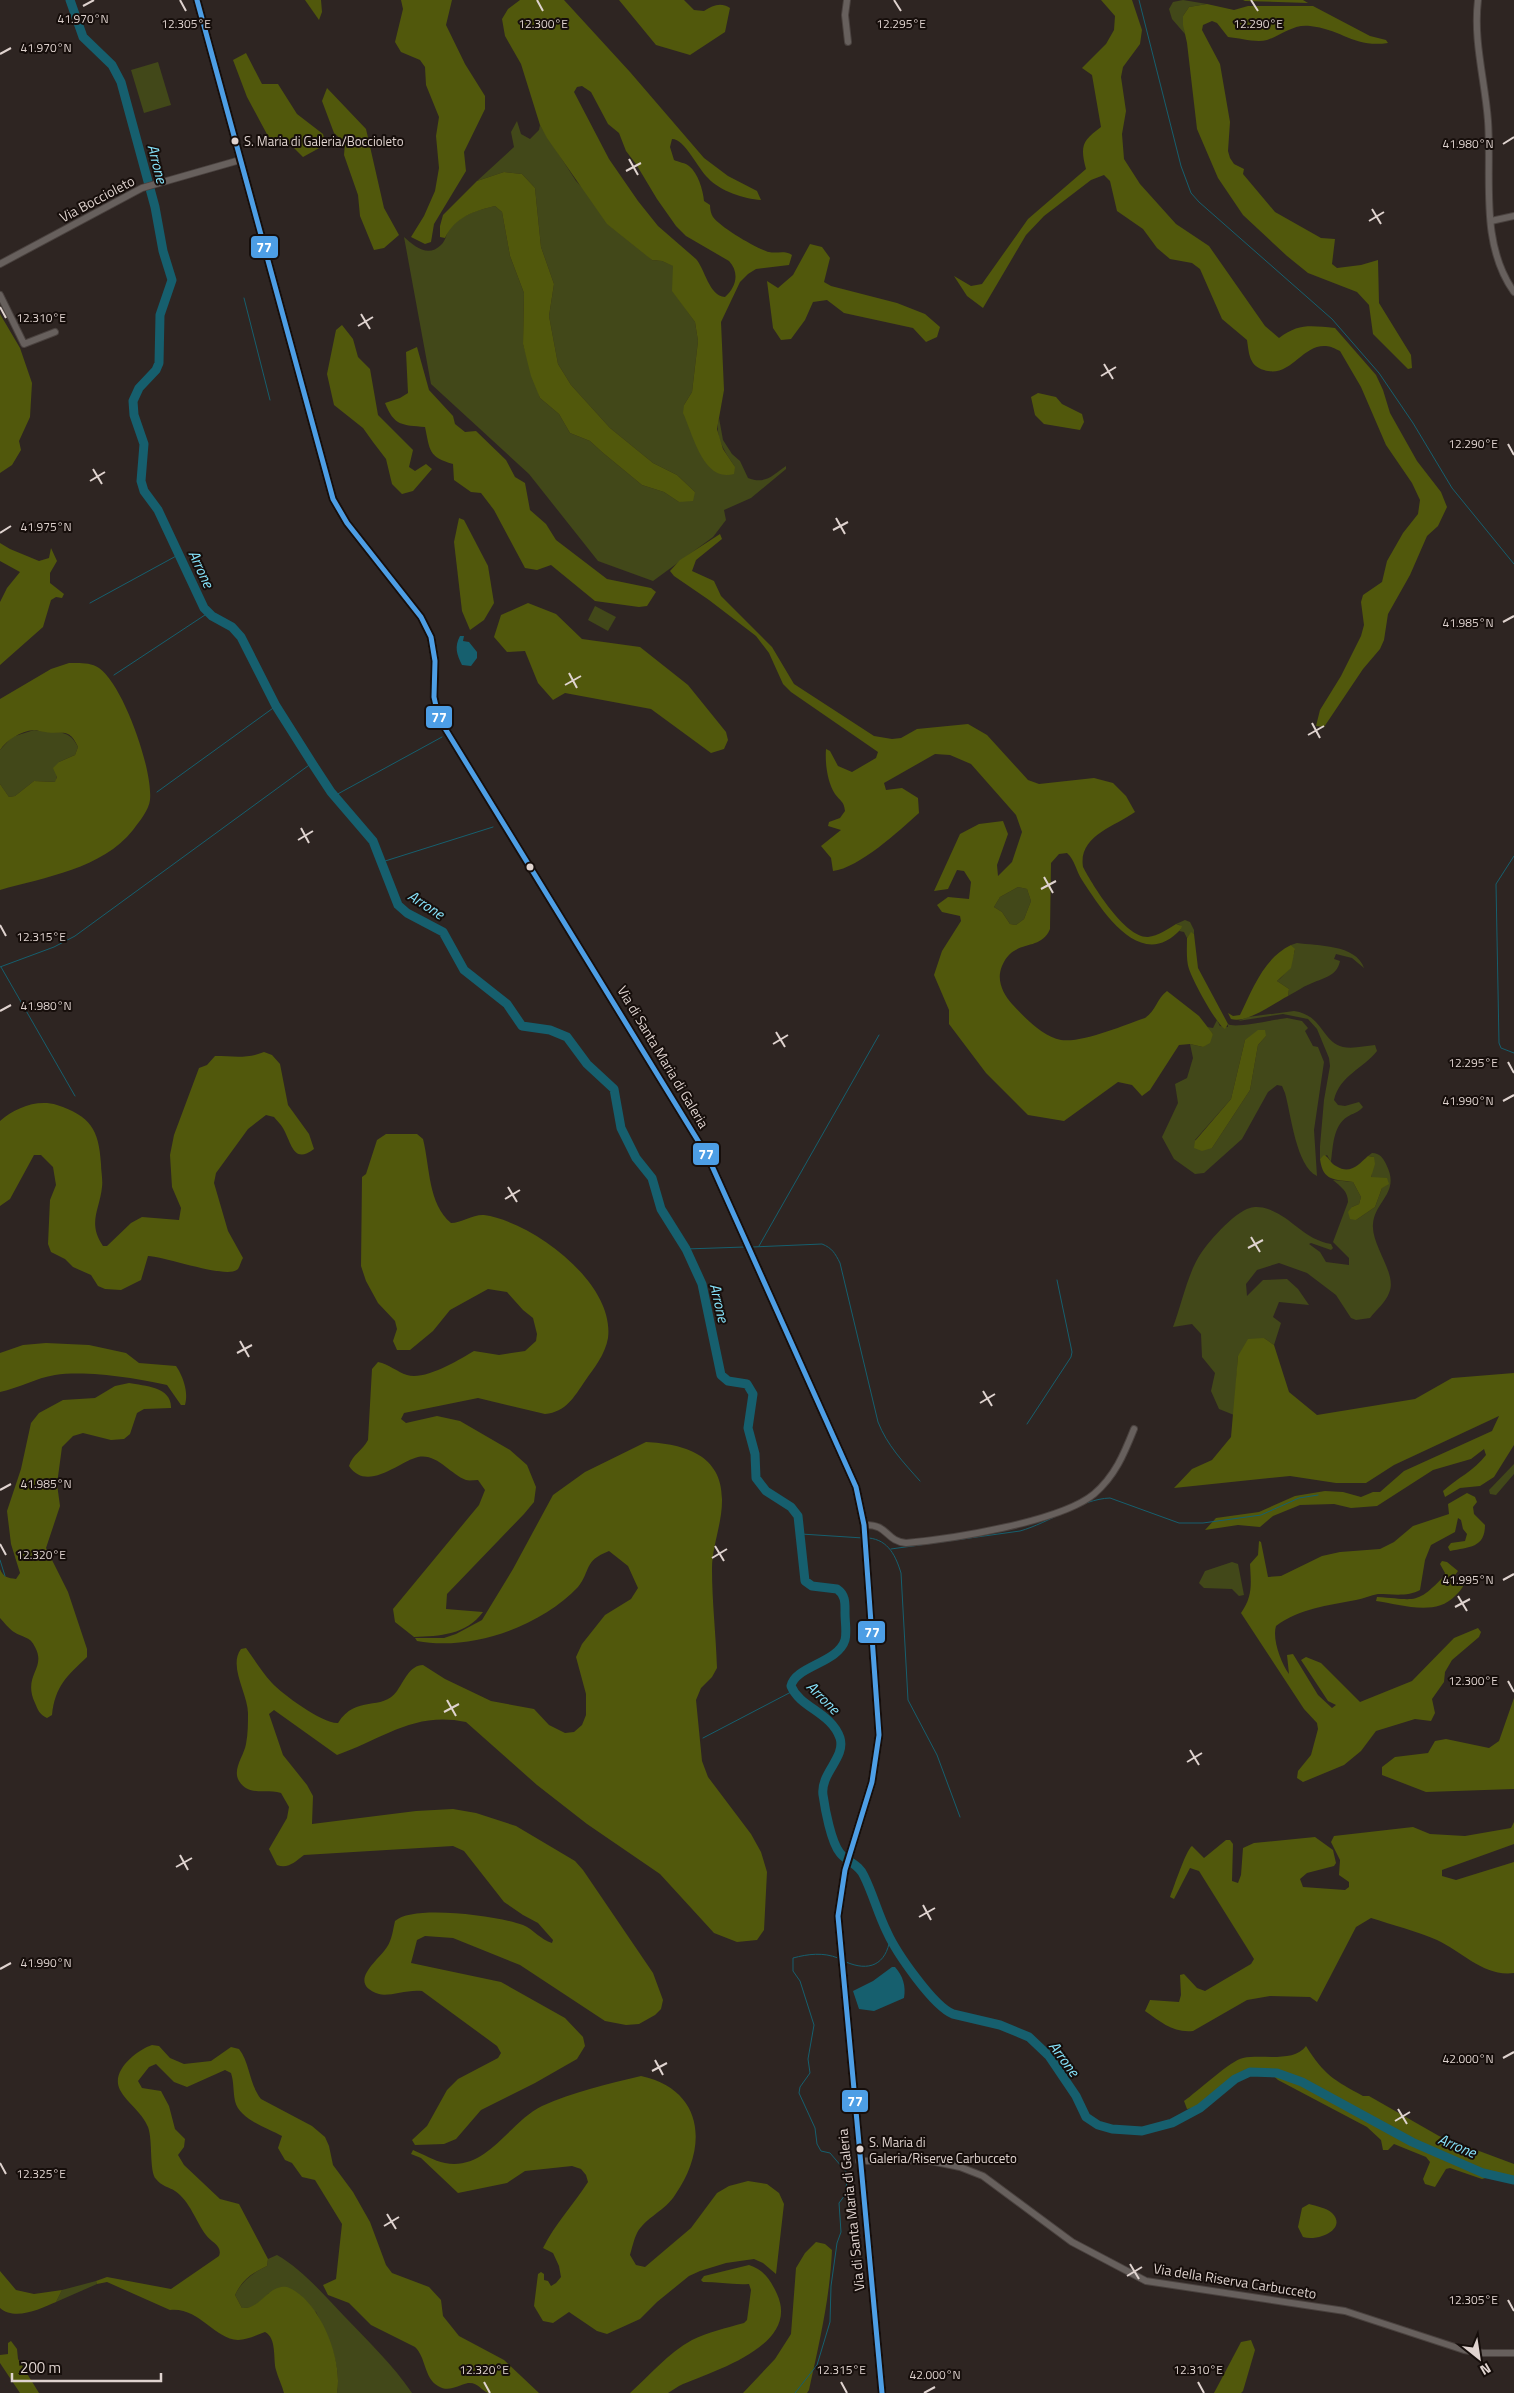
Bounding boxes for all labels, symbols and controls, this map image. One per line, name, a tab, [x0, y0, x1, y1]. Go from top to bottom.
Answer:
text: 41.970°N	[57, 9, 109, 28]
text: 12.305°E	[161, 14, 211, 33]
text: 12.300°E	[518, 14, 568, 33]
text: 12.295°E	[876, 14, 926, 33]
text: 12.290°E	[1233, 14, 1283, 33]
text: 41.970°N	[20, 38, 72, 57]
place label: S. Maria di Galeria/Boccioleto	[244, 131, 404, 151]
text: 41.980°N	[1442, 134, 1494, 153]
marker: S. Maria di Galeria/Boccioleto	[230, 136, 240, 146]
water label: Arrone	[142, 142, 174, 187]
street label: Via Boccioleto	[55, 170, 138, 227]
line badge: 77	[250, 235, 279, 259]
text: 77	[256, 236, 272, 257]
text: 12.310°E	[16, 308, 66, 327]
text: 12.290°E	[1448, 434, 1498, 453]
text: 41.975°N	[20, 517, 72, 536]
water label: Arrone	[183, 546, 221, 592]
text: 41.985°N	[1442, 613, 1494, 632]
line badge: 77	[425, 705, 453, 729]
text: 77	[431, 706, 447, 727]
unlabelled marker	[525, 862, 535, 872]
water label: Arrone	[403, 884, 450, 926]
text: 12.315°E	[16, 927, 66, 946]
street label: Via di Santa Maria di Galeria	[612, 981, 714, 1132]
text: 41.980°N	[20, 996, 72, 1015]
text: 12.295°E	[1448, 1053, 1498, 1072]
text: 41.990°N	[1442, 1091, 1494, 1110]
line badge: 77	[692, 1142, 720, 1166]
text: 77	[698, 1143, 714, 1164]
water label: Arrone	[704, 1281, 735, 1326]
text: 41.985°N	[20, 1474, 72, 1493]
text: 12.320°E	[16, 1545, 66, 1564]
text: 41.995°N	[1442, 1570, 1494, 1589]
line badge: 77	[857, 1620, 886, 1644]
text: 77	[864, 1621, 880, 1642]
text: 12.300°E	[1448, 1671, 1498, 1690]
water label: Arrone	[801, 1676, 846, 1720]
text: 41.990°N	[20, 1953, 72, 1972]
water label: Arrone	[1044, 2036, 1086, 2082]
text: 42.000°N	[1442, 2049, 1494, 2068]
line badge: 77	[841, 2089, 869, 2113]
text: 77	[847, 2090, 863, 2111]
water label: Arrone	[1435, 2127, 1481, 2164]
street label: Via di Santa Maria di Galeria	[832, 2128, 869, 2292]
place label: S. Maria di Galeria/Riserve Carbucceto	[869, 2132, 1017, 2168]
marker: S. Maria di Galeria/Riserve Carbucceto	[855, 2144, 865, 2154]
text: 12.325°E	[16, 2164, 66, 2183]
street label: Via della Riserva Carbucceto	[1152, 2257, 1318, 2304]
text: 12.305°E	[1448, 2290, 1498, 2309]
north arrow	[1454, 2333, 1504, 2383]
scale bar	[12, 2350, 161, 2382]
text: 200 m	[20, 2356, 61, 2379]
text: N	[1476, 2358, 1495, 2381]
text: 12.320°E	[459, 2360, 509, 2379]
text: 12.315°E	[816, 2360, 866, 2379]
text: 12.310°E	[1173, 2360, 1223, 2379]
text: 42.000°N	[909, 2365, 961, 2384]

